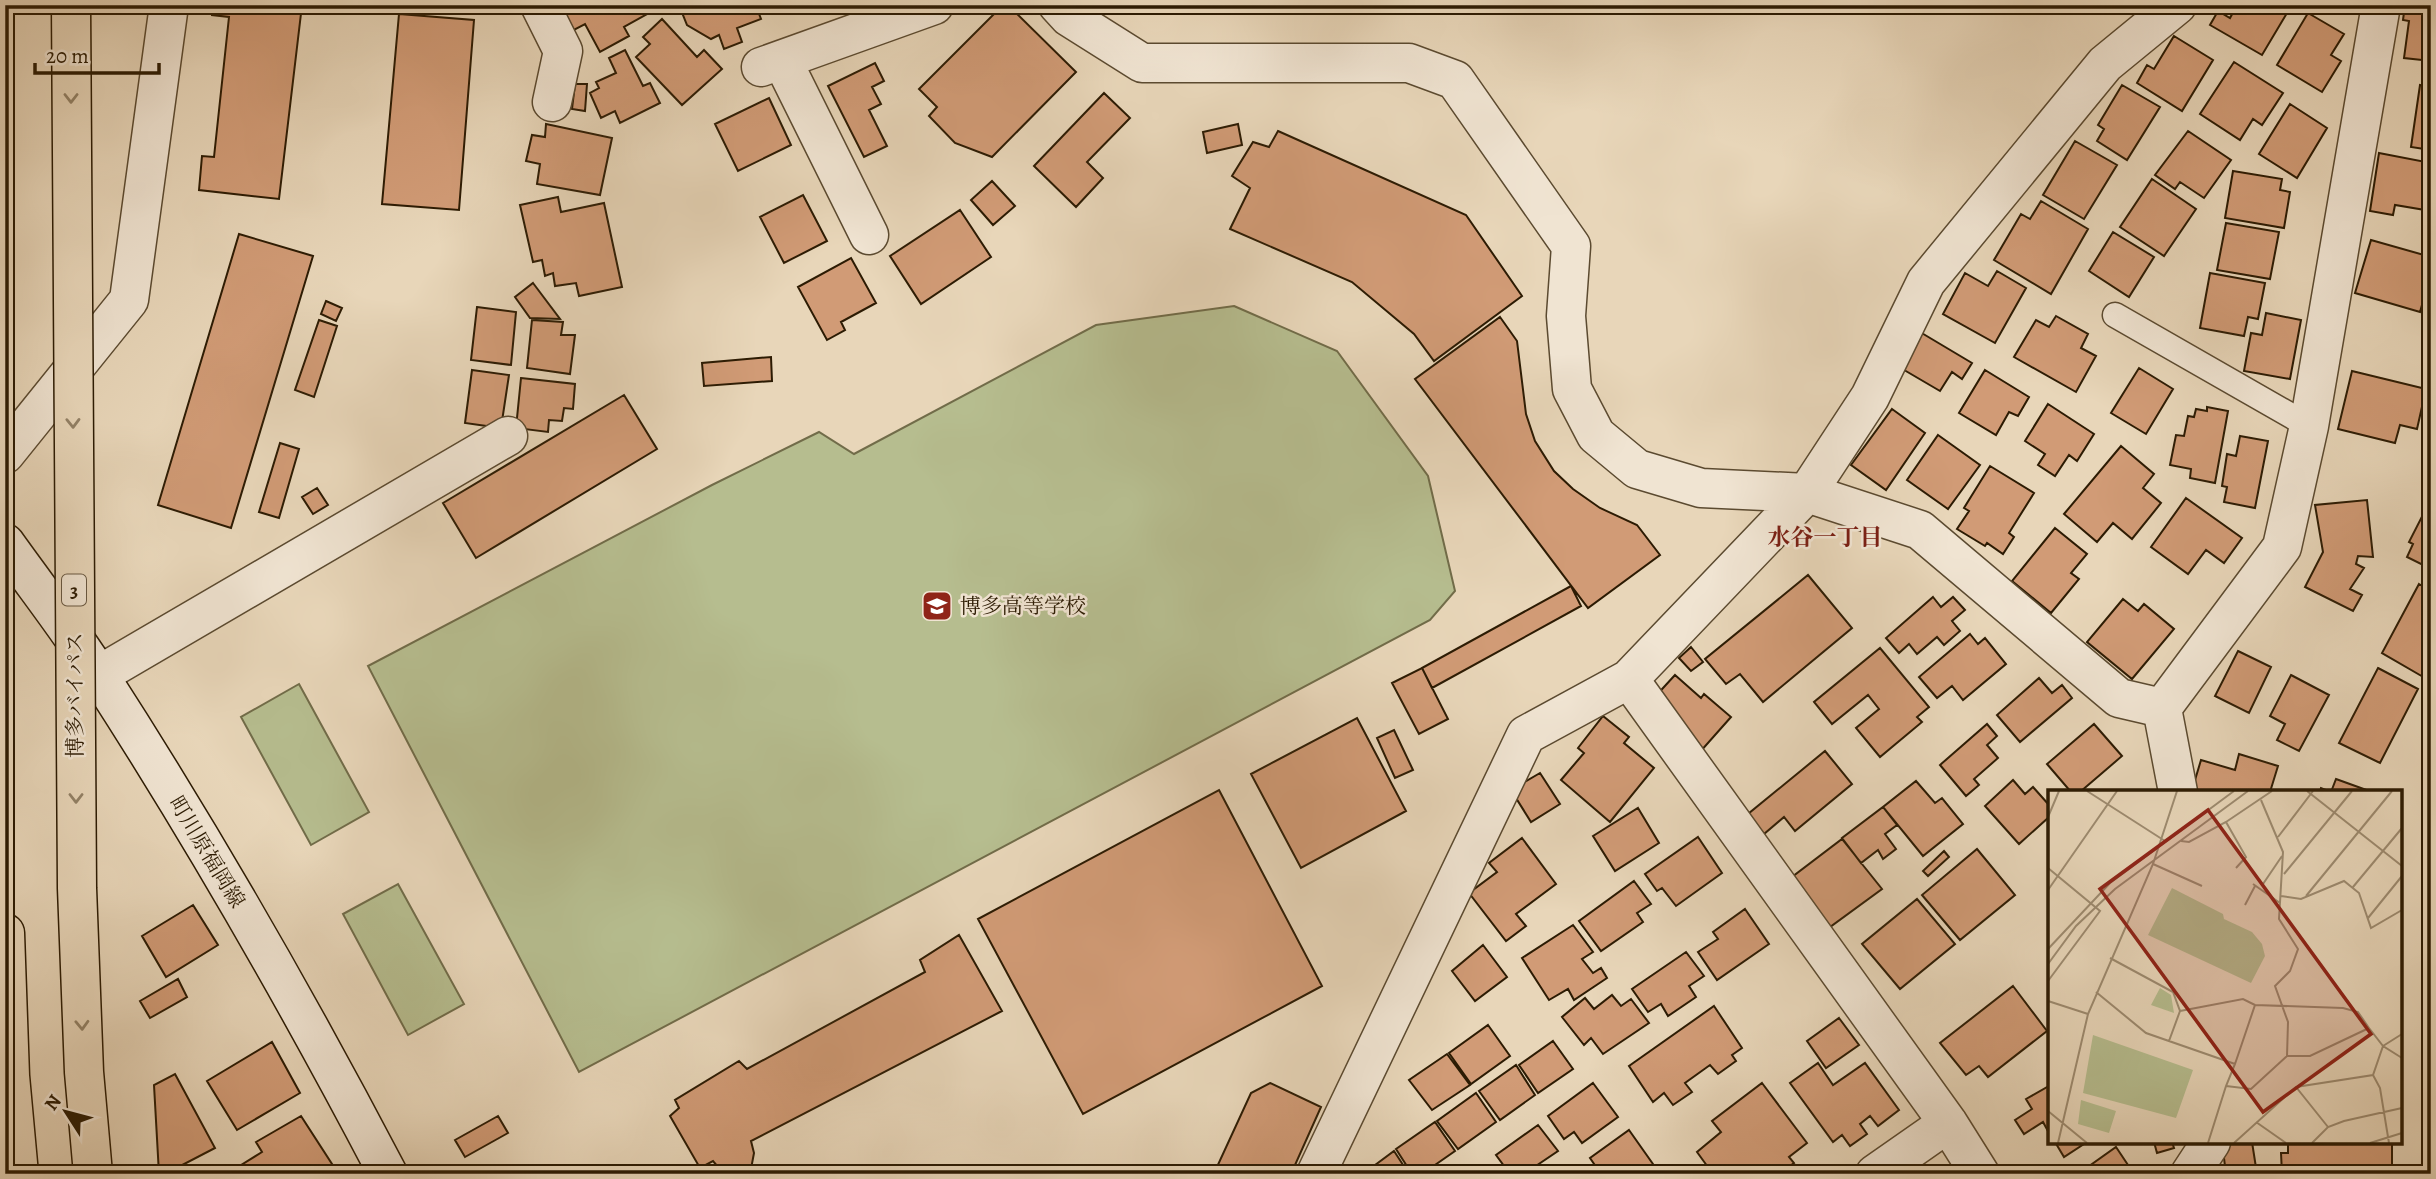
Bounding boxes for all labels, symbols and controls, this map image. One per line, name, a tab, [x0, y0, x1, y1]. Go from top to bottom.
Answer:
scale bar	[35, 32, 159, 76]
text: 20 m	[46, 42, 89, 70]
one-way arrow	[63, 93, 79, 104]
one-way arrow	[65, 418, 80, 429]
district label: 水谷一丁目	[1768, 522, 1883, 553]
road number: 3	[62, 575, 86, 606]
school or university icon: 博多高等学校	[920, 589, 954, 623]
place label: 博多高等学校	[960, 592, 1086, 620]
street label: 博多バイパス	[61, 632, 89, 758]
inset map	[2048, 790, 2401, 1144]
street label: 町川原福岡線	[163, 791, 251, 913]
one-way arrow	[68, 793, 84, 804]
one-way arrow	[75, 1020, 90, 1031]
north arrow	[32, 1078, 102, 1148]
text: N	[38, 1089, 68, 1116]

